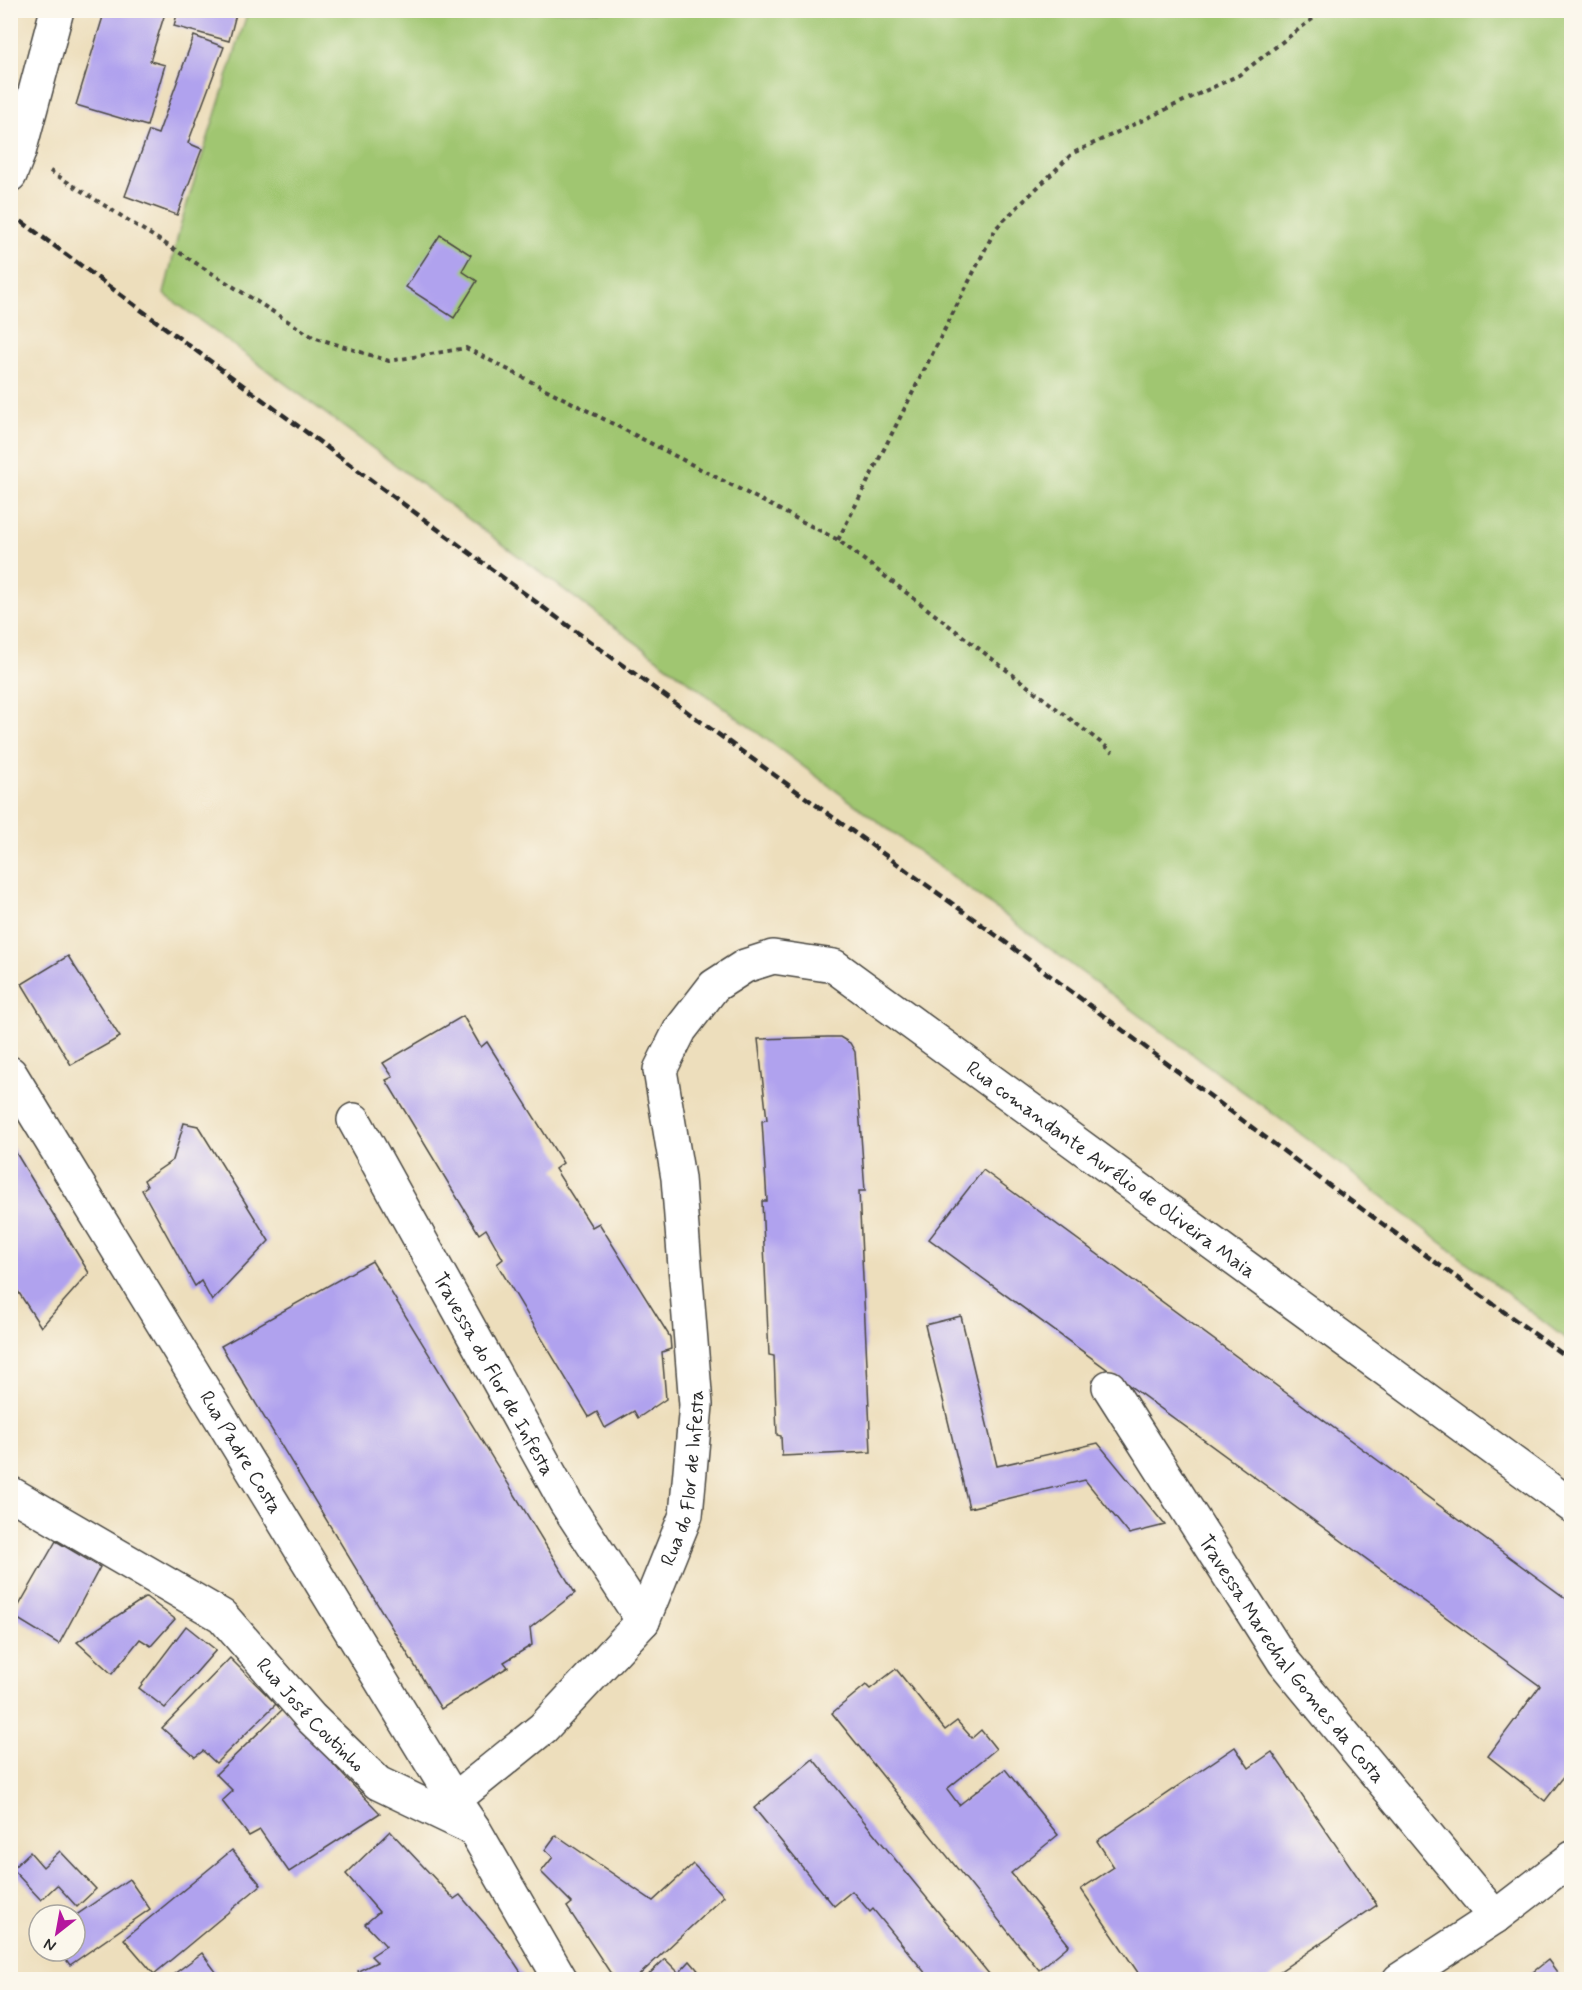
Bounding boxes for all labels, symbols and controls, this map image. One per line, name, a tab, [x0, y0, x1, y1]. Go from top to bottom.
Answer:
street label: Rua comandante Aurélio de Oliveira Maia	[960, 1055, 1261, 1285]
street label: Travessa do Flor de Infesta	[426, 1268, 560, 1481]
street label: Rua Padre Costa	[192, 1386, 288, 1519]
street label: Rua do Flor de Infesta	[655, 1389, 711, 1570]
street label: Travessa Marechal Gomes da Costa	[1191, 1530, 1391, 1789]
street label: Rua José Coutinho	[250, 1653, 371, 1778]
north arrow	[27, 1903, 87, 1963]
text: N	[40, 1933, 60, 1956]

